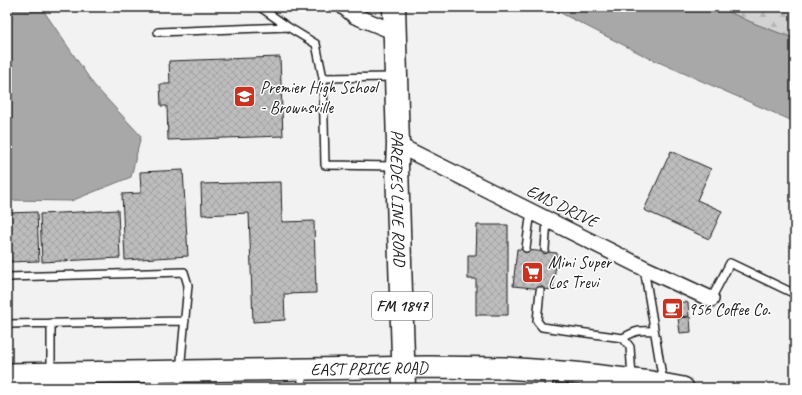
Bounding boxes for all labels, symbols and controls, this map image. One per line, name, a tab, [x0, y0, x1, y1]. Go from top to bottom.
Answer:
place label: Premier High School - Brownsville	[260, 77, 380, 118]
school or university icon: Premier High School - Brownsville	[232, 84, 258, 110]
street label: PAREDES LINE ROAD	[386, 129, 411, 268]
street label: EMS DRIVE	[523, 180, 603, 233]
place label: Mini Super Los Trevi	[548, 252, 613, 293]
supermarket icon: Mini Super Los Trevi	[520, 259, 546, 285]
road number: FM 1847	[372, 292, 432, 320]
cafe icon: 956 Coffee Co.	[659, 296, 685, 322]
place label: 956 Coffee Co.	[688, 299, 771, 320]
street label: EAST PRICE ROAD	[310, 356, 430, 379]

